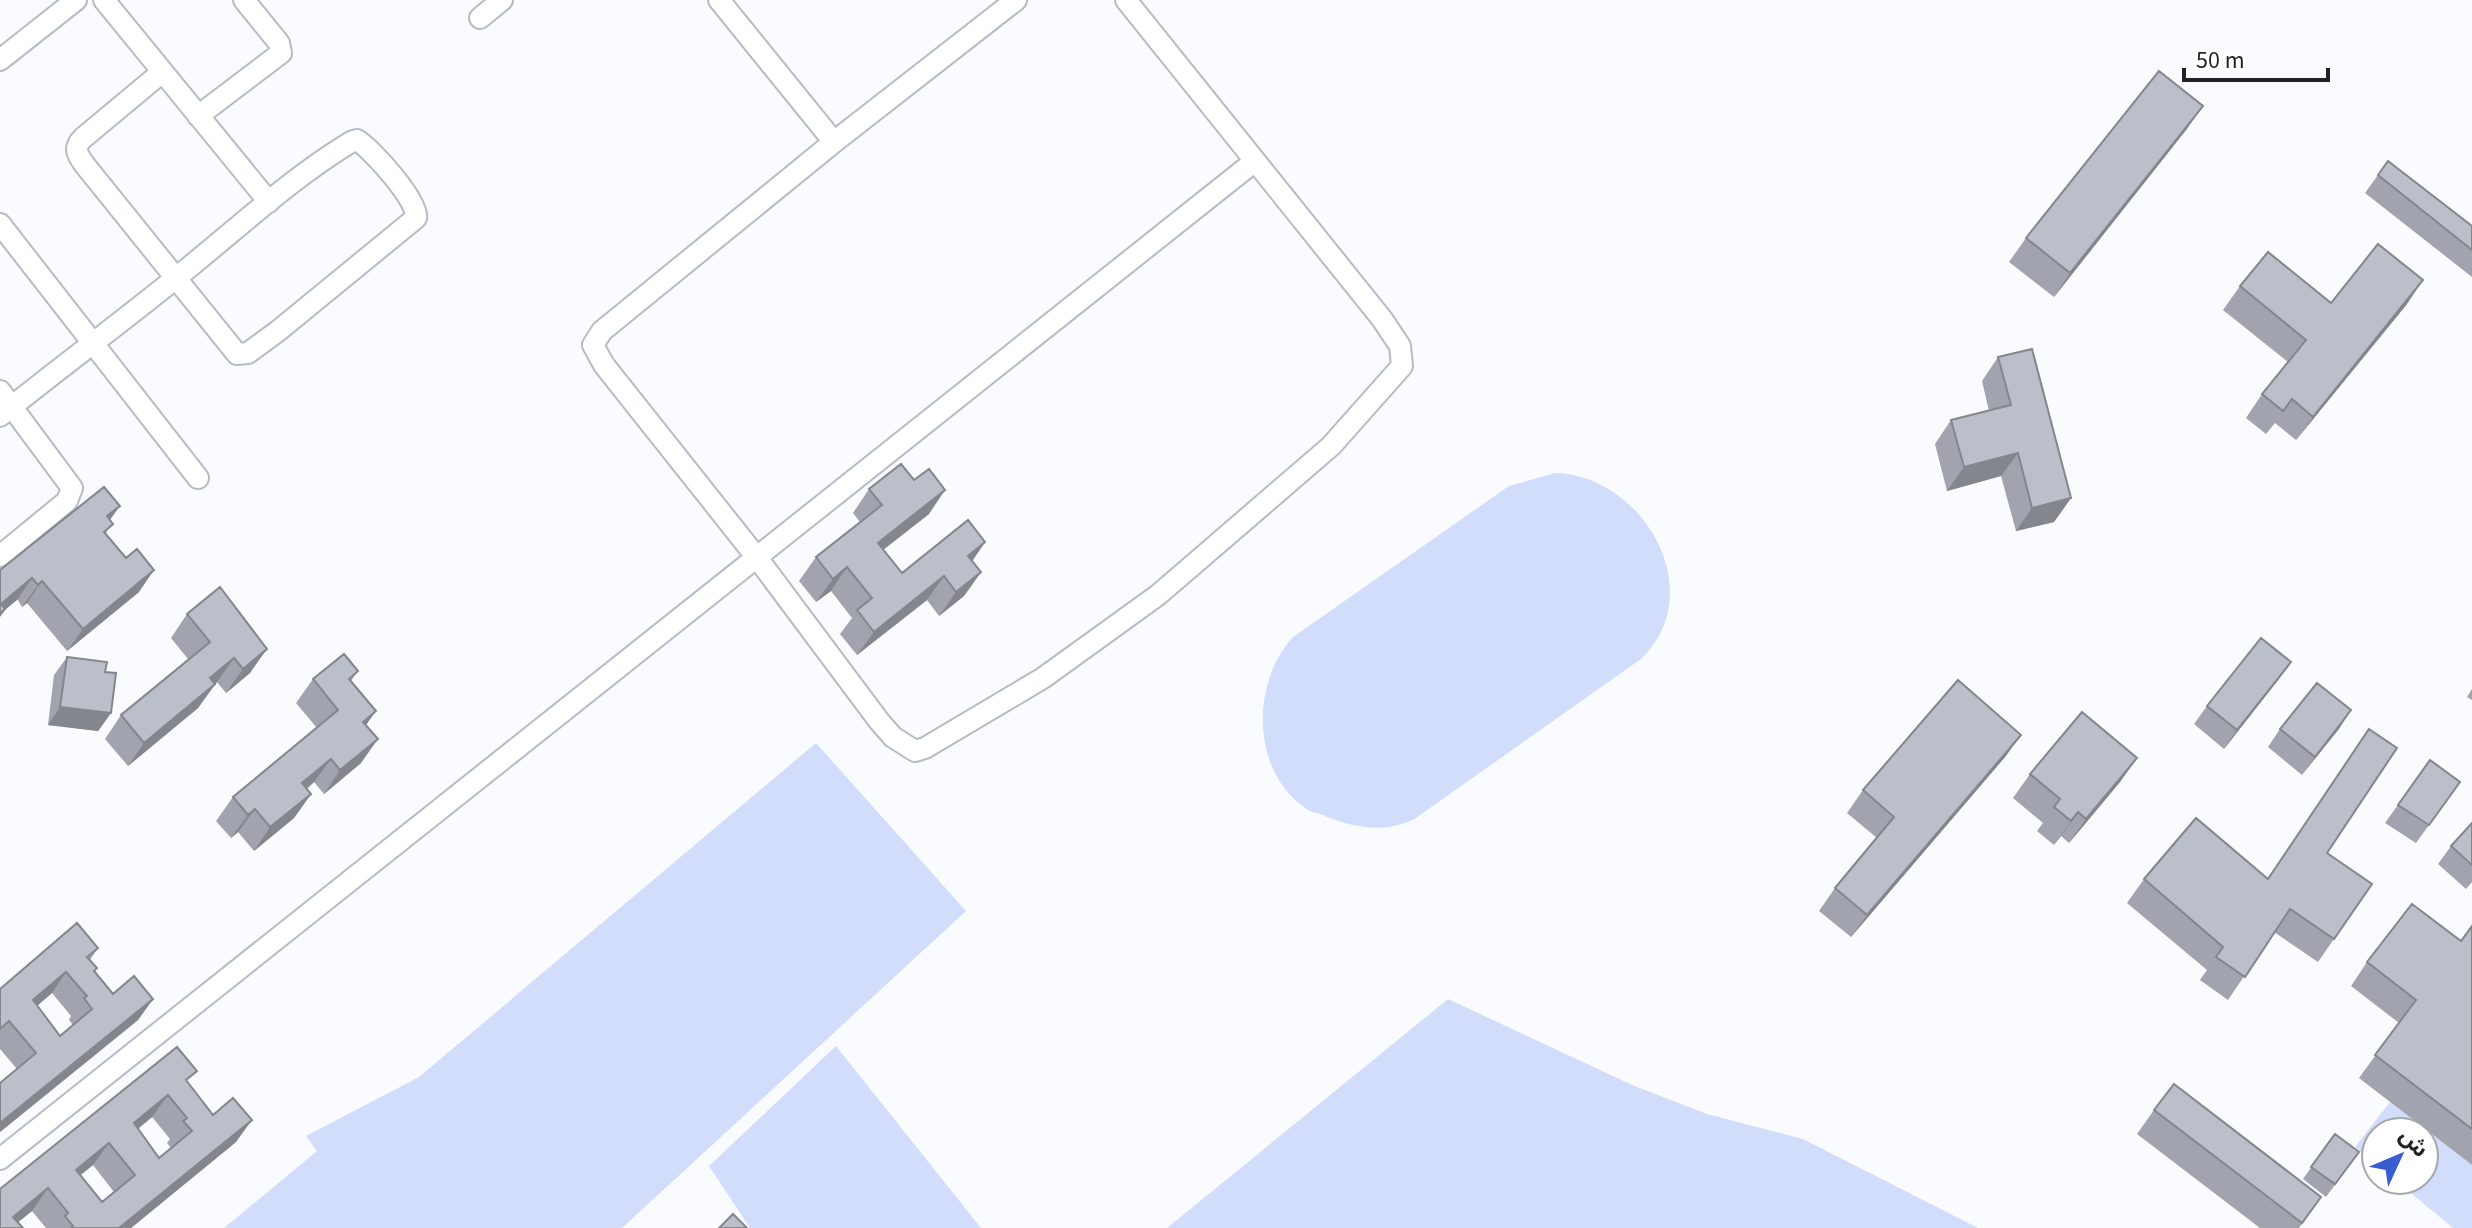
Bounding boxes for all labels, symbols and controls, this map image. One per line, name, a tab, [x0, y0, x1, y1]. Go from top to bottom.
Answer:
scale bar	[2184, 32, 2328, 82]
text: 50 m	[2196, 43, 2245, 78]
north arrow	[2360, 1116, 2440, 1196]
text: ش	[2392, 1121, 2436, 1165]

